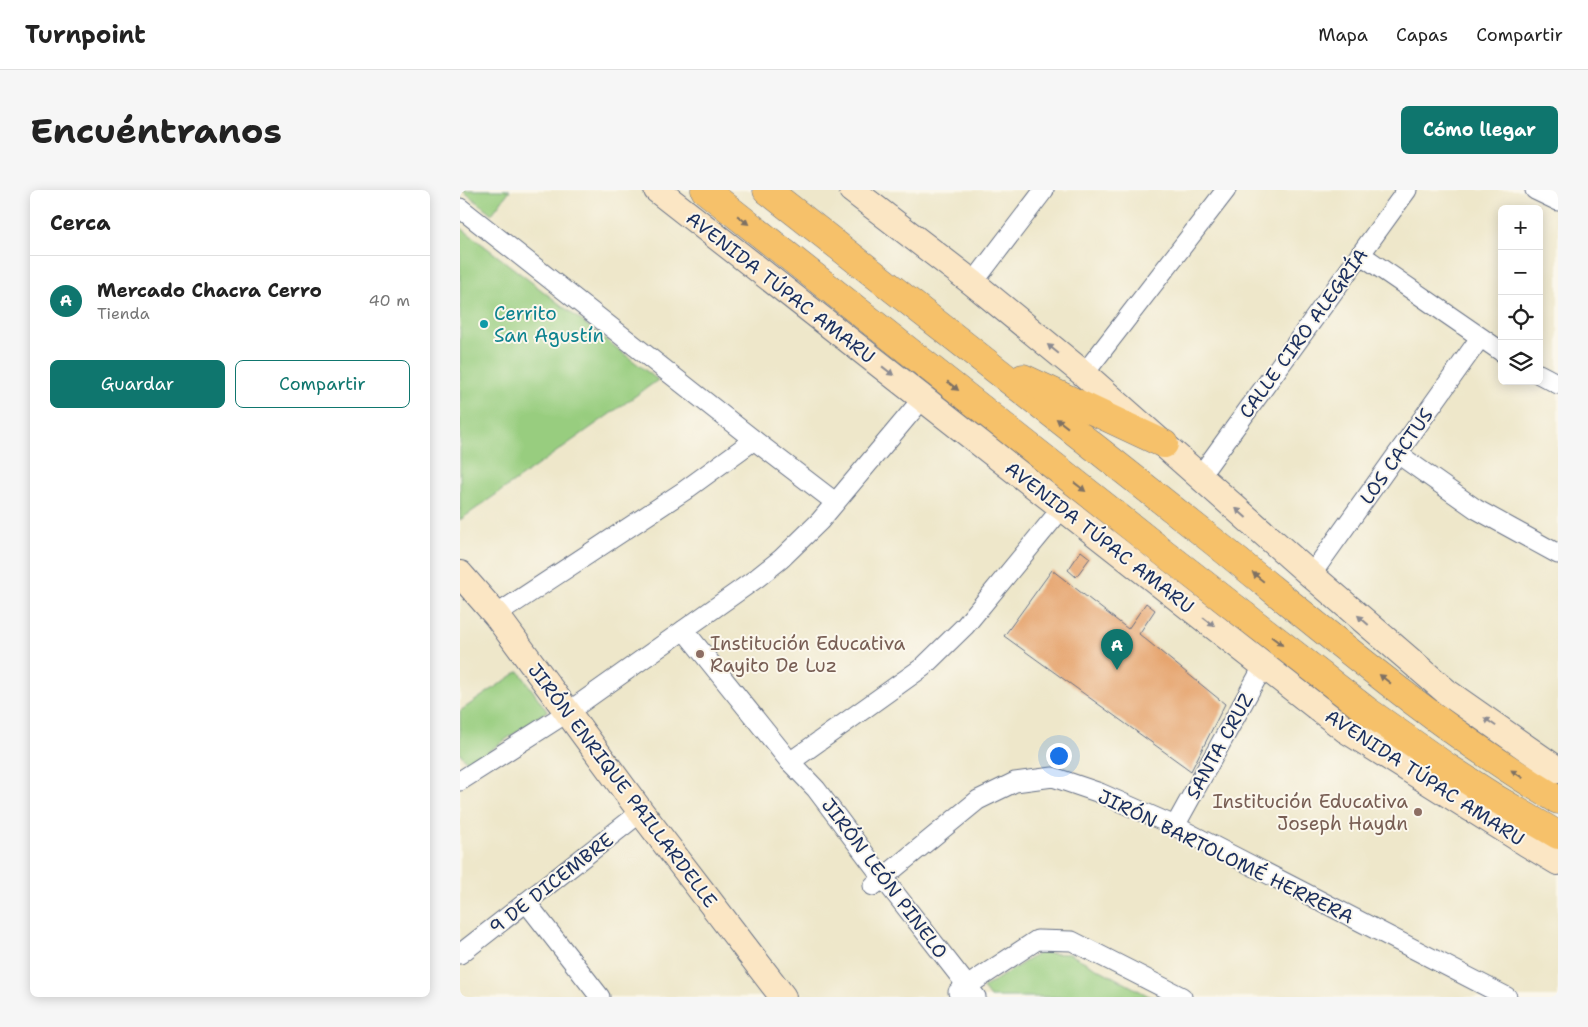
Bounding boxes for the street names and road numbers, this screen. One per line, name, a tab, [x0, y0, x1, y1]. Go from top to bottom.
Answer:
street label: AVENIDA TÚPAC AMARU	[681, 205, 881, 369]
street label: CALLE CIRO ALEGRÍA	[1232, 243, 1374, 423]
street label: LOS CACTUS	[1354, 403, 1439, 509]
street label: AVENIDA TÚPAC AMARU	[1000, 455, 1200, 619]
street label: JIRÓN ENRIQUE PAILLARDELLE	[522, 657, 724, 913]
street label: SANTA CRUZ	[1180, 689, 1259, 804]
street label: AVENIDA TÚPAC AMARU	[1320, 703, 1530, 851]
street label: JIRÓN BARTOLOMÉ HERRERA	[1094, 783, 1358, 929]
street label: JIRÓN LEÓN PINELO	[816, 792, 954, 964]
street label: 9 DE DICEMBRE	[484, 827, 619, 940]

